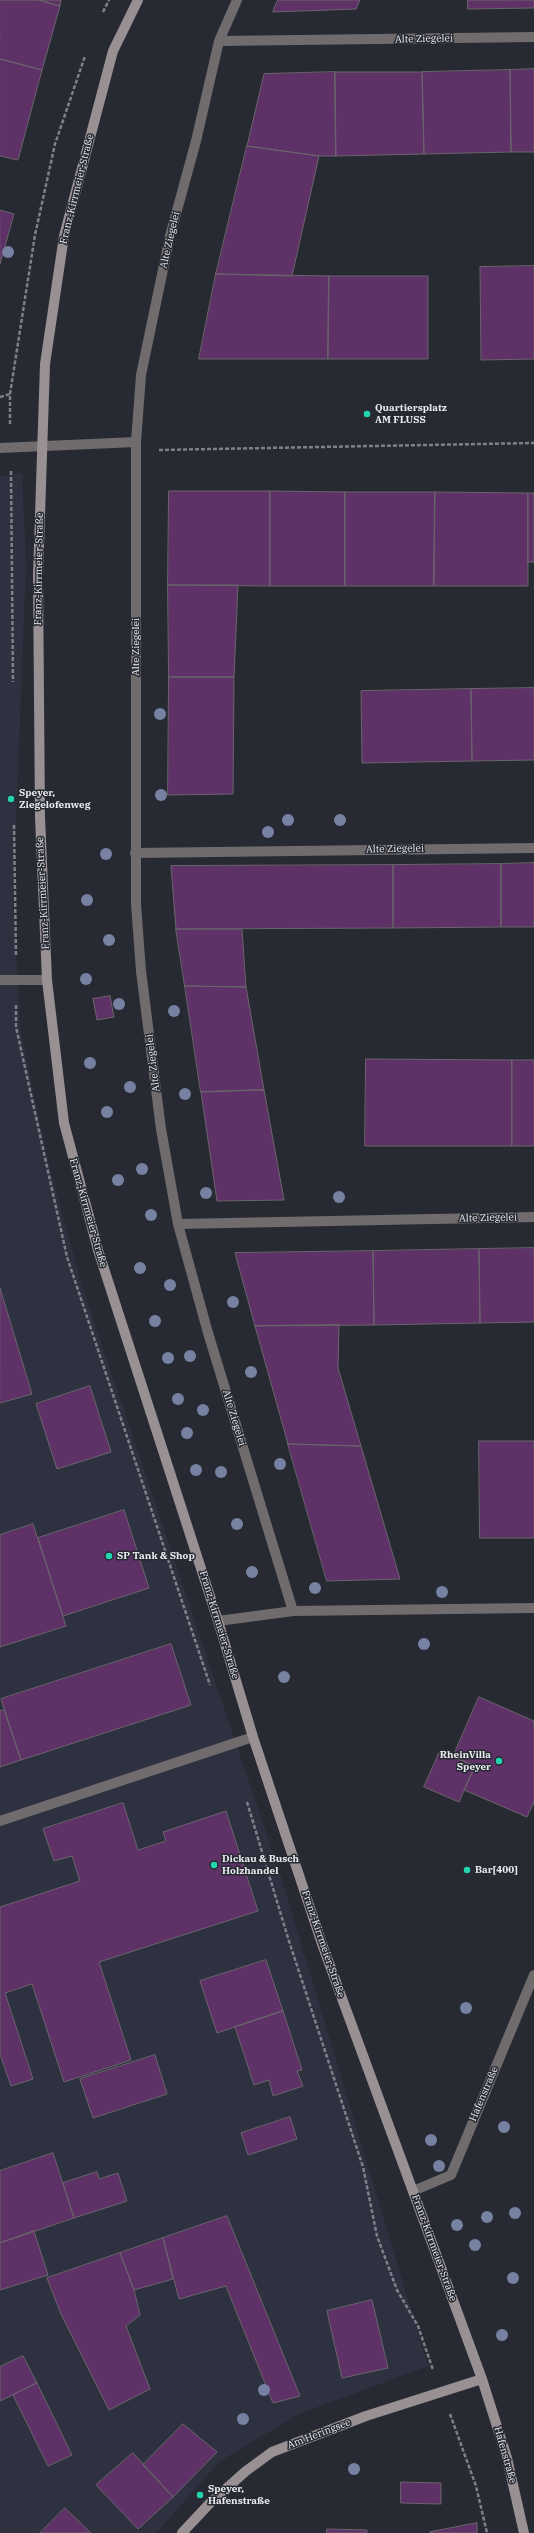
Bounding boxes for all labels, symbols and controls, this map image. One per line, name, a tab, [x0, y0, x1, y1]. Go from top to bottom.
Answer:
street label: Alte Ziegelei	[395, 32, 453, 46]
street label: Franz-Kirrmeier-Straße	[58, 133, 96, 245]
street label: Alte Ziegelei	[158, 210, 182, 270]
place label: Quartiersplatz AM FLUSS	[375, 402, 447, 426]
marker: Quartiersplatz AM FLUSS	[362, 409, 372, 419]
street label: Franz-Kirrmeier-Straße	[32, 513, 46, 625]
street label: Alte Ziegelei	[130, 618, 142, 676]
place label: Speyer, Ziegelofenweg	[19, 787, 91, 810]
marker: Speyer, Ziegelofenweg	[6, 794, 16, 804]
street label: Franz-Kirrmeier-Straße	[34, 836, 52, 950]
street label: Alte Ziegelei	[366, 842, 424, 856]
street label: Alte Ziegelei	[144, 1033, 162, 1093]
street label: Franz-Kirrmeier-Straße	[67, 1157, 109, 1269]
street label: Alte Ziegelei	[459, 1211, 517, 1225]
street label: Alte Ziegelei	[220, 1388, 248, 1448]
place label: SP Tank & Shop	[117, 1550, 195, 1562]
marker: SP Tank & Shop	[104, 1551, 114, 1561]
street label: Franz-Kirrmeier-Straße	[197, 1569, 241, 1681]
place label: RheinVilla Speyer	[440, 1749, 491, 1772]
marker: RheinVilla Speyer	[494, 1756, 504, 1766]
place label: Dickau & Busch Holzhandel	[222, 1853, 299, 1876]
marker: Dickau & Busch Holzhandel	[209, 1860, 219, 1870]
place label: Bar[400]	[475, 1864, 518, 1876]
marker: Bar[400]	[462, 1865, 472, 1875]
street label: Franz-Kirrmeier-Straße	[299, 1889, 347, 1999]
street label: Hafenstraße	[467, 2065, 501, 2123]
street label: Franz-Kirrmeier-Straße	[409, 2193, 459, 2303]
street label: Am Heringsee	[286, 2416, 352, 2452]
street label: Hafenstraße	[491, 2425, 519, 2485]
place label: Speyer, Hafenstraße	[208, 2483, 270, 2506]
marker: Speyer, Hafenstraße	[195, 2490, 205, 2500]

